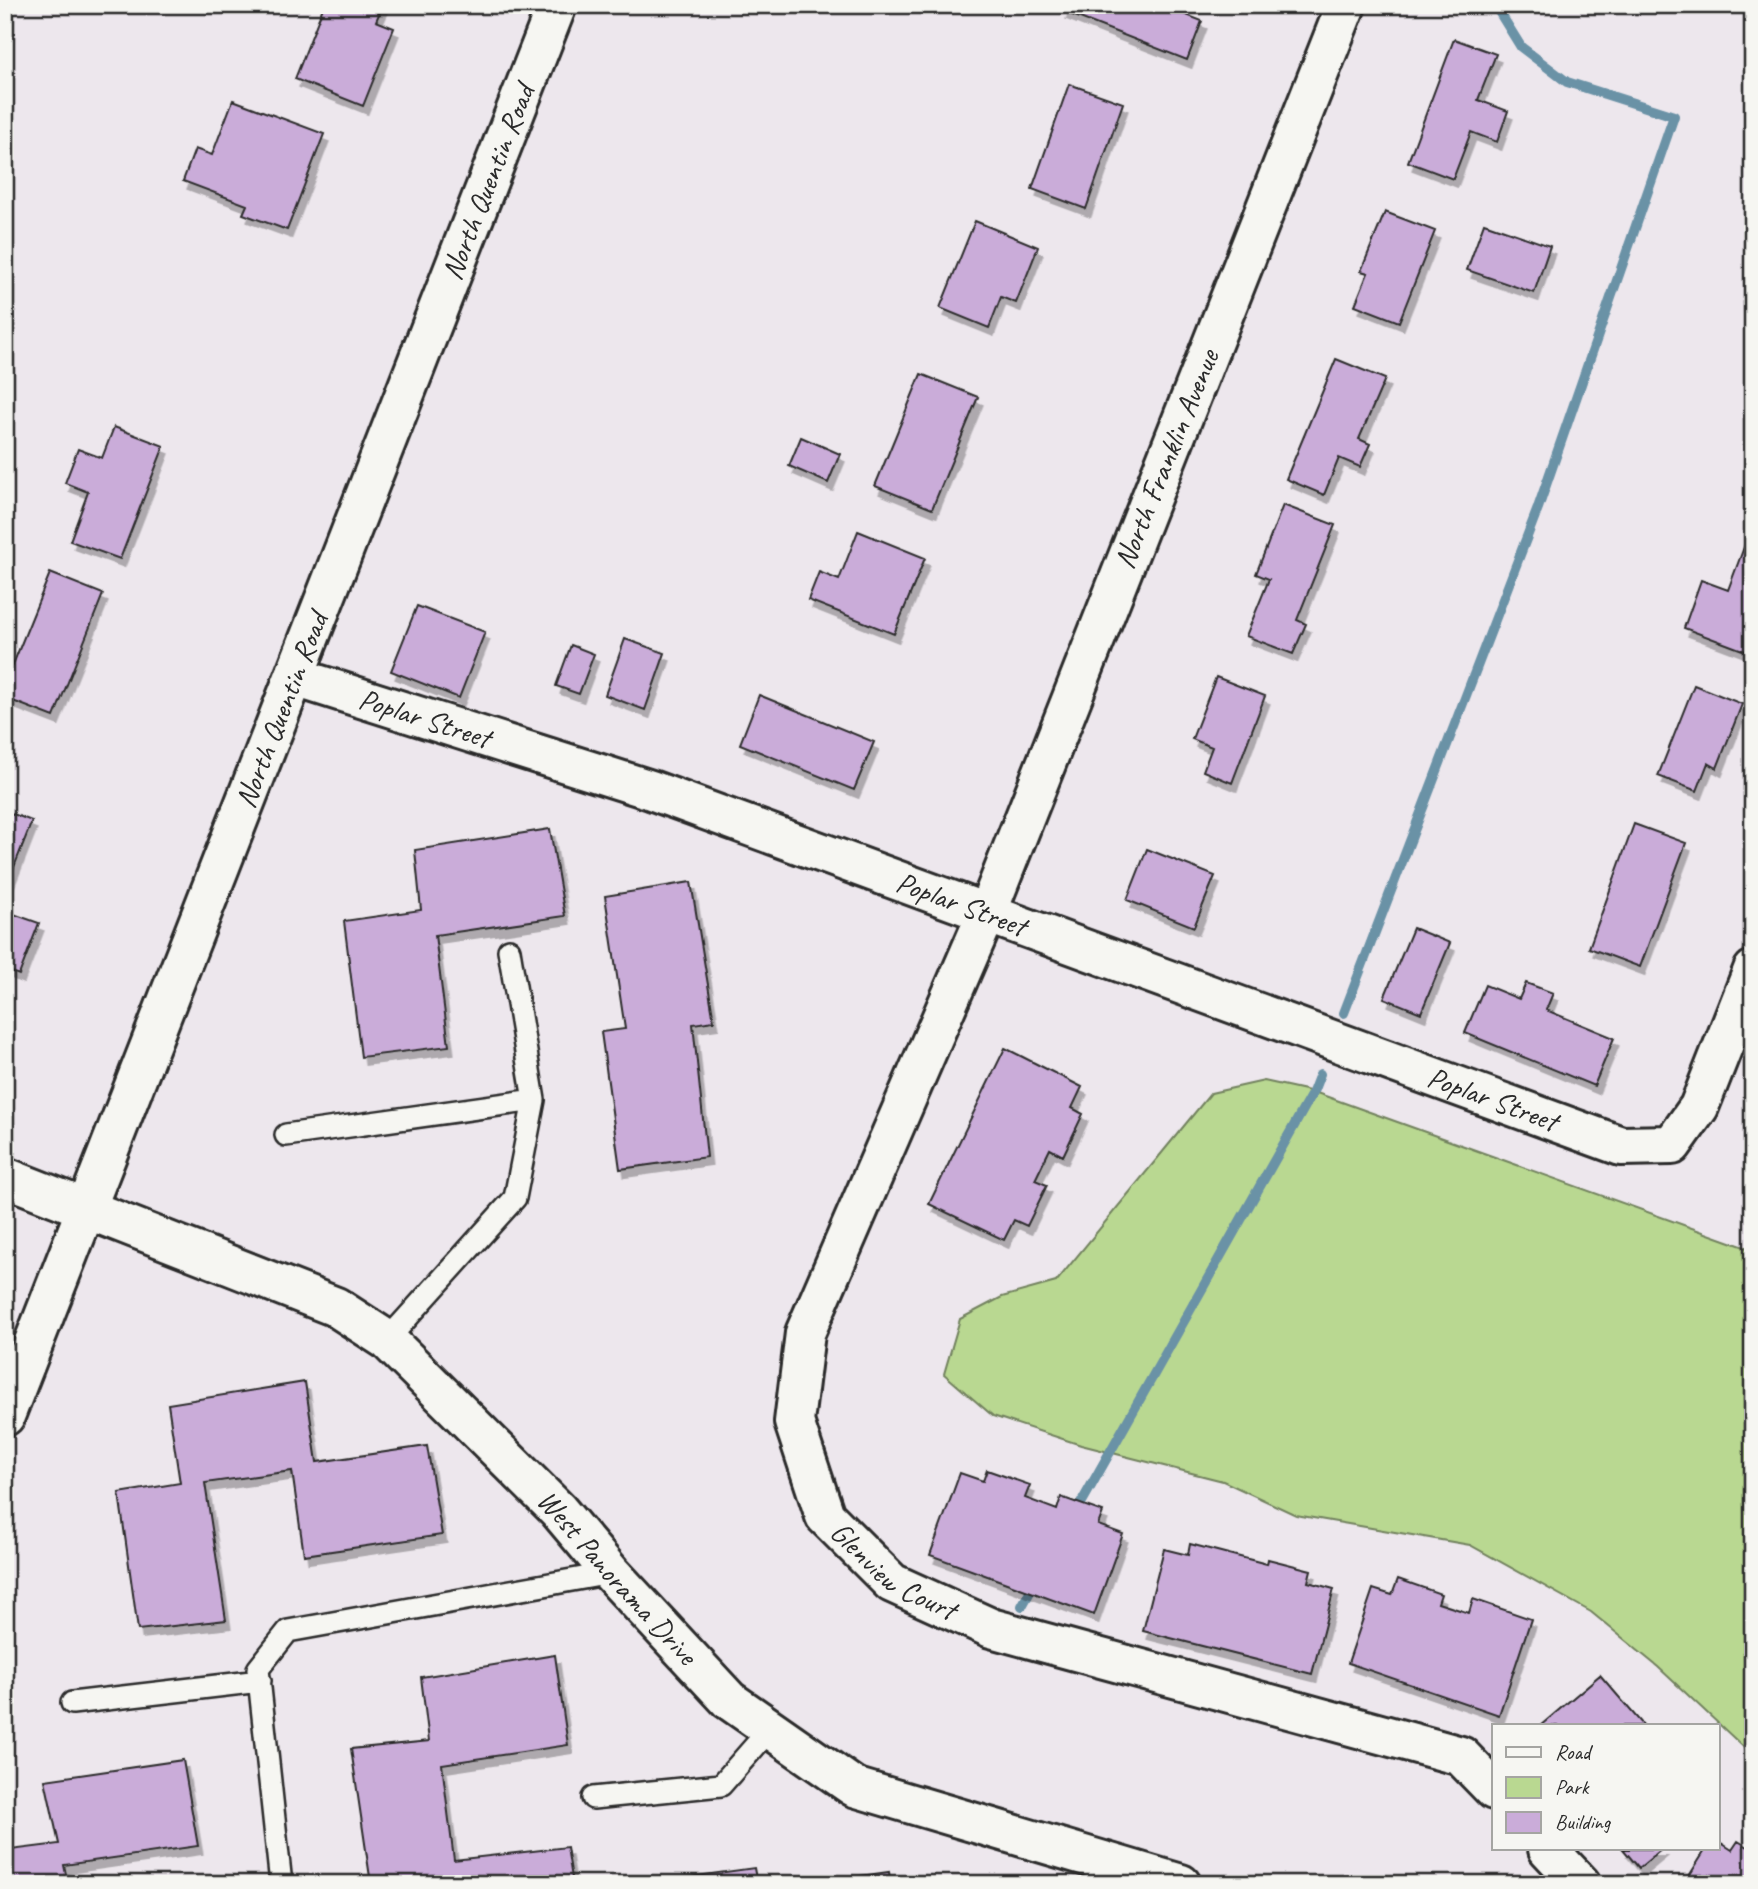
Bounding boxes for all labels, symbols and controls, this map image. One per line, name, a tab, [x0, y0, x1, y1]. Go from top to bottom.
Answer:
street label: North Quentin Road	[432, 75, 545, 285]
street label: North Franklin Avenue	[1105, 342, 1228, 574]
street label: North Quentin Road	[226, 603, 338, 813]
street label: Poplar Street	[354, 680, 499, 758]
street label: Poplar Street	[891, 863, 1035, 946]
street label: Poplar Street	[1422, 1058, 1567, 1141]
street label: West Panorama Drive	[529, 1481, 707, 1674]
street label: Glenview Court	[822, 1513, 966, 1630]
legend	[1492, 1724, 1720, 1850]
text: Road	[1555, 1739, 1594, 1765]
text: Park	[1555, 1774, 1590, 1800]
text: Building	[1555, 1809, 1612, 1835]

